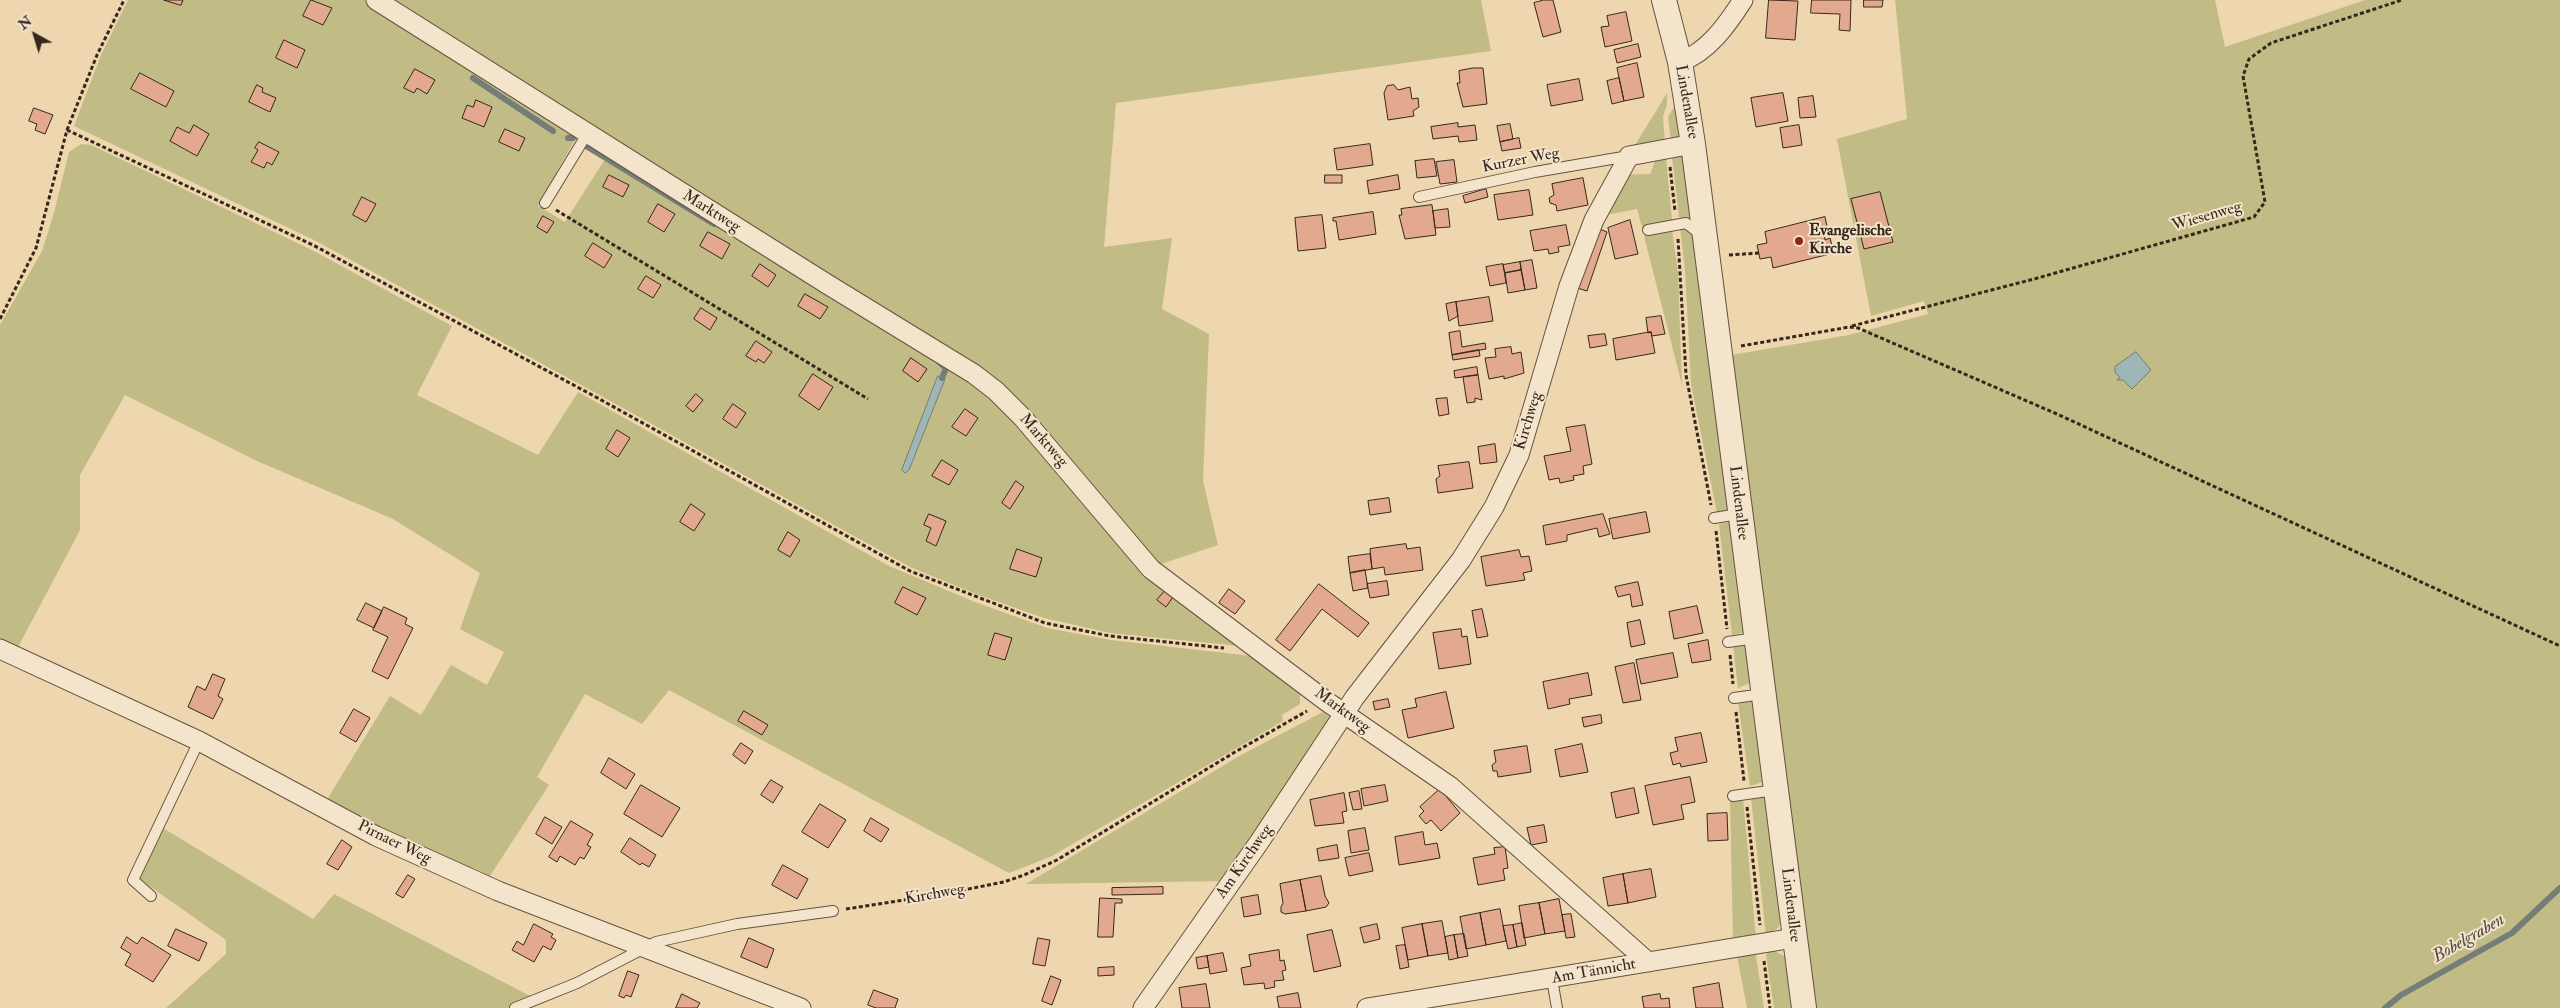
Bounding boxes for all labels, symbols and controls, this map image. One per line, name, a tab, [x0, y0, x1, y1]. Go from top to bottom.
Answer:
north arrow	[10, 10, 60, 60]
text: N	[15, 12, 35, 34]
street label: Lindenallee	[1670, 63, 1702, 141]
street label: Kurzer Weg	[1481, 144, 1561, 178]
street label: Marktweg	[678, 187, 744, 237]
street label: Wiesenweg	[2170, 198, 2244, 236]
place label: Evangelische Kirche	[1809, 222, 1892, 260]
marker: Evangelische Kirche	[1793, 235, 1805, 247]
street label: Kirchweg	[1511, 389, 1547, 453]
street label: Marktweg	[1014, 410, 1072, 472]
street label: Lindenallee	[1724, 465, 1752, 541]
street label: Marktweg	[1310, 684, 1374, 738]
street label: Pirnaer Weg	[354, 817, 434, 869]
street label: Am Kirchweg	[1212, 821, 1278, 903]
street label: Lindenallee	[1776, 867, 1804, 943]
street label: Kirchweg	[904, 880, 966, 910]
water label: Bobelgraben	[2429, 910, 2509, 968]
street label: Am Tännicht	[1551, 955, 1637, 989]

